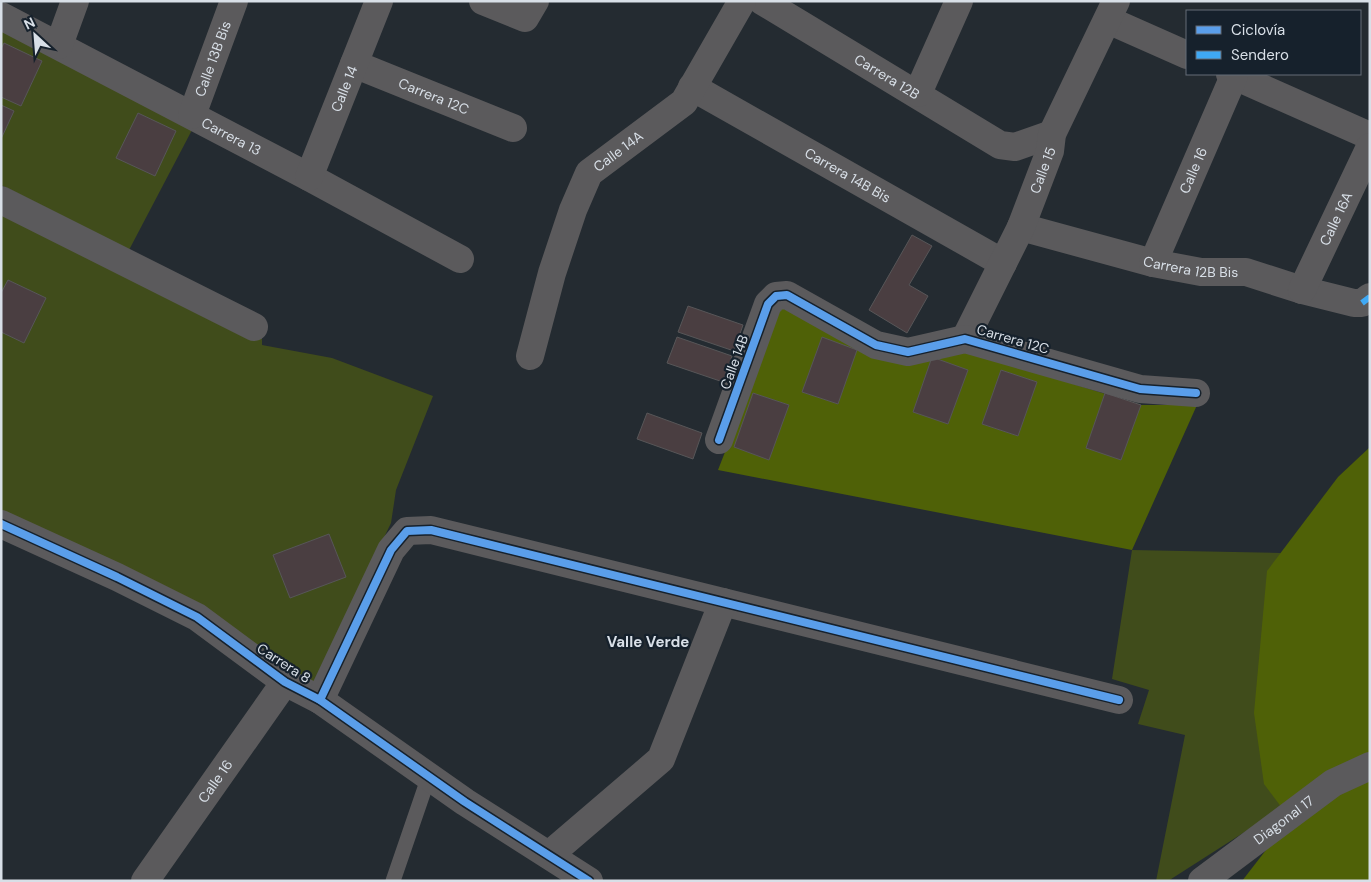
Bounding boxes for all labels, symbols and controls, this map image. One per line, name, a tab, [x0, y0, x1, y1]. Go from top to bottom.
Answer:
north arrow	[10, 10, 60, 60]
legend	[1186, 10, 1361, 75]
text: N	[21, 13, 38, 34]
street label: Calle 13B Bis	[191, 18, 235, 99]
text: Ciclovía	[1231, 20, 1285, 40]
text: Sendero	[1231, 45, 1289, 65]
street label: Carrera 12B	[851, 50, 923, 103]
street label: Calle 14	[327, 62, 362, 115]
street label: Carrera 12C	[396, 74, 472, 118]
street label: Carrera 13	[198, 113, 264, 159]
street label: Calle 14A	[590, 127, 647, 176]
street label: Carrera 14B Bis	[801, 144, 894, 207]
street label: Calle 15	[1026, 144, 1060, 196]
street label: Calle 16	[1175, 144, 1211, 196]
street label: Calle 16A	[1315, 189, 1356, 248]
street label: Carrera 12B Bis	[1141, 252, 1238, 281]
street label: Carrera 12C	[975, 320, 1051, 358]
street label: Calle 14B	[716, 332, 752, 392]
district label: Valle Verde	[607, 632, 689, 652]
street label: Carrera 8	[254, 639, 314, 687]
street label: Calle 16	[194, 756, 237, 806]
street label: Diagonal 17	[1250, 791, 1317, 848]

